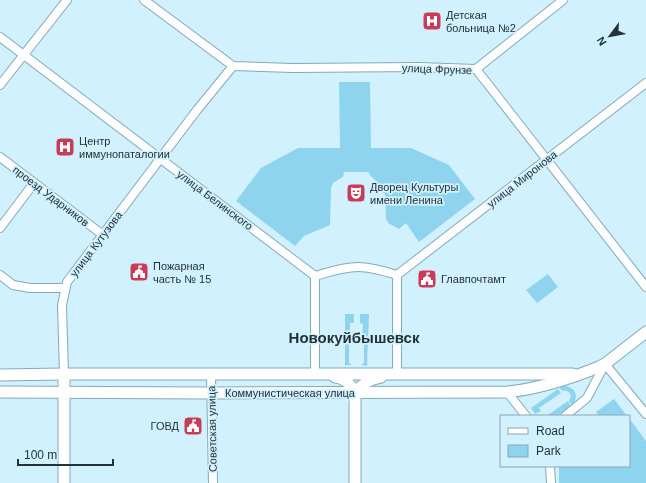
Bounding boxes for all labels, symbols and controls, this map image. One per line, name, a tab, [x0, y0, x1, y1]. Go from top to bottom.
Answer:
place label: Детская больница №2	[446, 9, 516, 34]
hospital icon: Детская больница №2	[421, 10, 443, 32]
north arrow	[590, 16, 630, 56]
text: N	[594, 35, 609, 48]
street label: улица Фрунзе	[402, 62, 472, 76]
place label: Центр иммунопаталогии	[79, 135, 170, 160]
hospital icon: Центр иммунопаталогии	[54, 136, 76, 158]
street label: улица Миронова	[485, 148, 560, 210]
street label: проезд Ударников	[11, 163, 92, 229]
street label: улица Белинского	[175, 168, 255, 232]
place label: Дворец Культуры имени Ленина	[370, 181, 458, 206]
theatre icon: Дворец Культуры имени Ленина	[345, 182, 367, 204]
street label: улица Кутузова	[68, 208, 125, 279]
place label: Пожарная часть № 15	[153, 260, 211, 285]
public building icon: Пожарная часть № 15	[128, 261, 150, 283]
public building icon: Главпочтамт	[416, 268, 438, 290]
place label: Главпочтамт	[441, 273, 506, 285]
district label: Новокуйбышевск	[289, 329, 420, 346]
street label: Советская улица	[205, 385, 219, 472]
street label: Коммунистическая улица	[225, 387, 356, 399]
public building icon: ГОВД	[182, 415, 204, 437]
legend	[500, 415, 630, 467]
place label: ГОВД	[151, 420, 180, 432]
text: Road	[536, 424, 565, 438]
scale bar	[18, 441, 113, 467]
text: Park	[536, 444, 562, 458]
text: 100 m	[24, 448, 57, 462]

